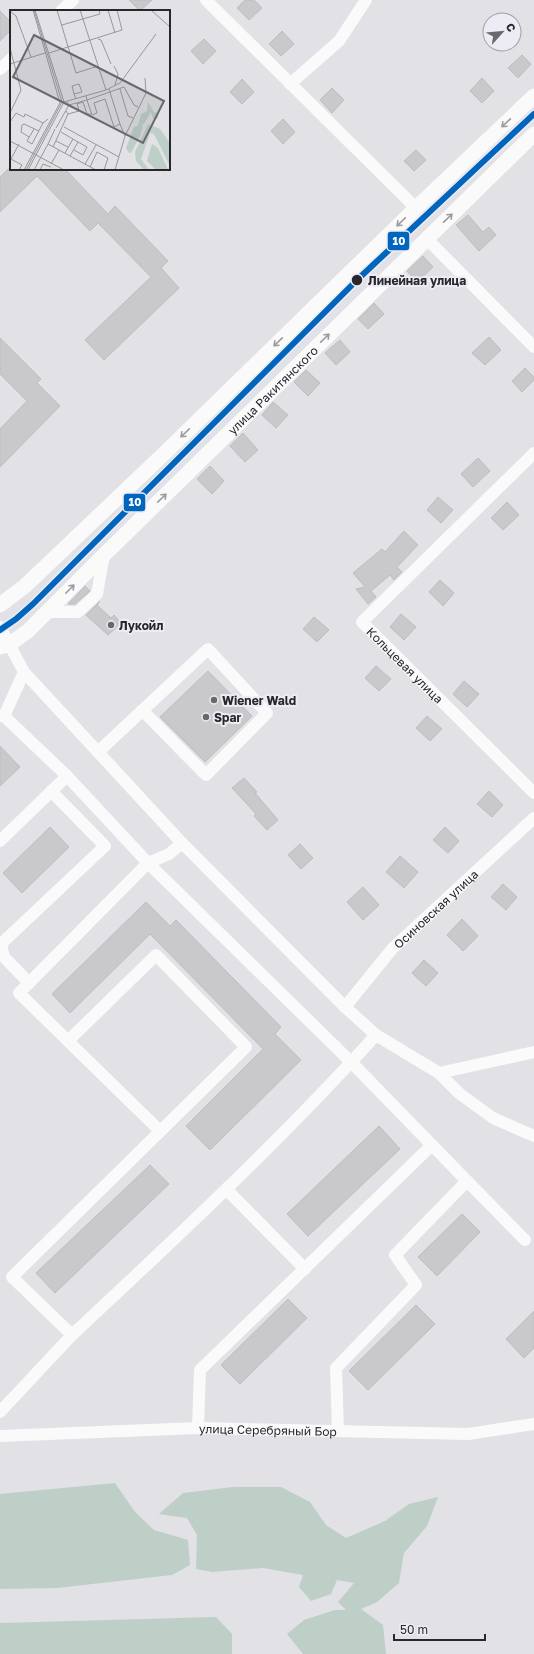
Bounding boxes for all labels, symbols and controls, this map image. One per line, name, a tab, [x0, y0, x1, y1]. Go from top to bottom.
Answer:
inset map	[10, 10, 170, 170]
north arrow	[482, 12, 522, 52]
text: С	[504, 21, 519, 34]
one-way arrow	[501, 118, 511, 128]
one-way arrow	[443, 213, 453, 222]
one-way arrow	[396, 217, 406, 227]
line badge: 10	[387, 231, 410, 251]
text: 10	[393, 234, 405, 247]
marker: Линейная улица	[350, 273, 364, 287]
place label: Линейная улица	[368, 273, 466, 288]
one-way arrow	[320, 333, 330, 343]
one-way arrow	[273, 337, 283, 347]
street label: улица Ракитянского	[224, 343, 321, 437]
one-way arrow	[180, 428, 190, 438]
line badge: 10	[123, 493, 146, 512]
one-way arrow	[157, 493, 167, 502]
text: 10	[129, 495, 141, 508]
one-way arrow	[65, 584, 75, 594]
place label: Лукойл	[119, 618, 163, 633]
marker: Лукойл	[106, 620, 116, 630]
street label: Кольцевая улица	[364, 624, 446, 706]
place label: Wiener Wald	[222, 693, 296, 708]
marker: Wiener Wald	[209, 695, 219, 705]
place label: Spar	[214, 710, 241, 725]
marker: Spar	[201, 712, 211, 722]
street label: Осиновская улица	[390, 866, 481, 951]
street label: улица Серебряный Бор	[199, 1421, 337, 1439]
scale bar	[394, 1616, 485, 1642]
text: 50 m	[400, 1622, 428, 1637]

